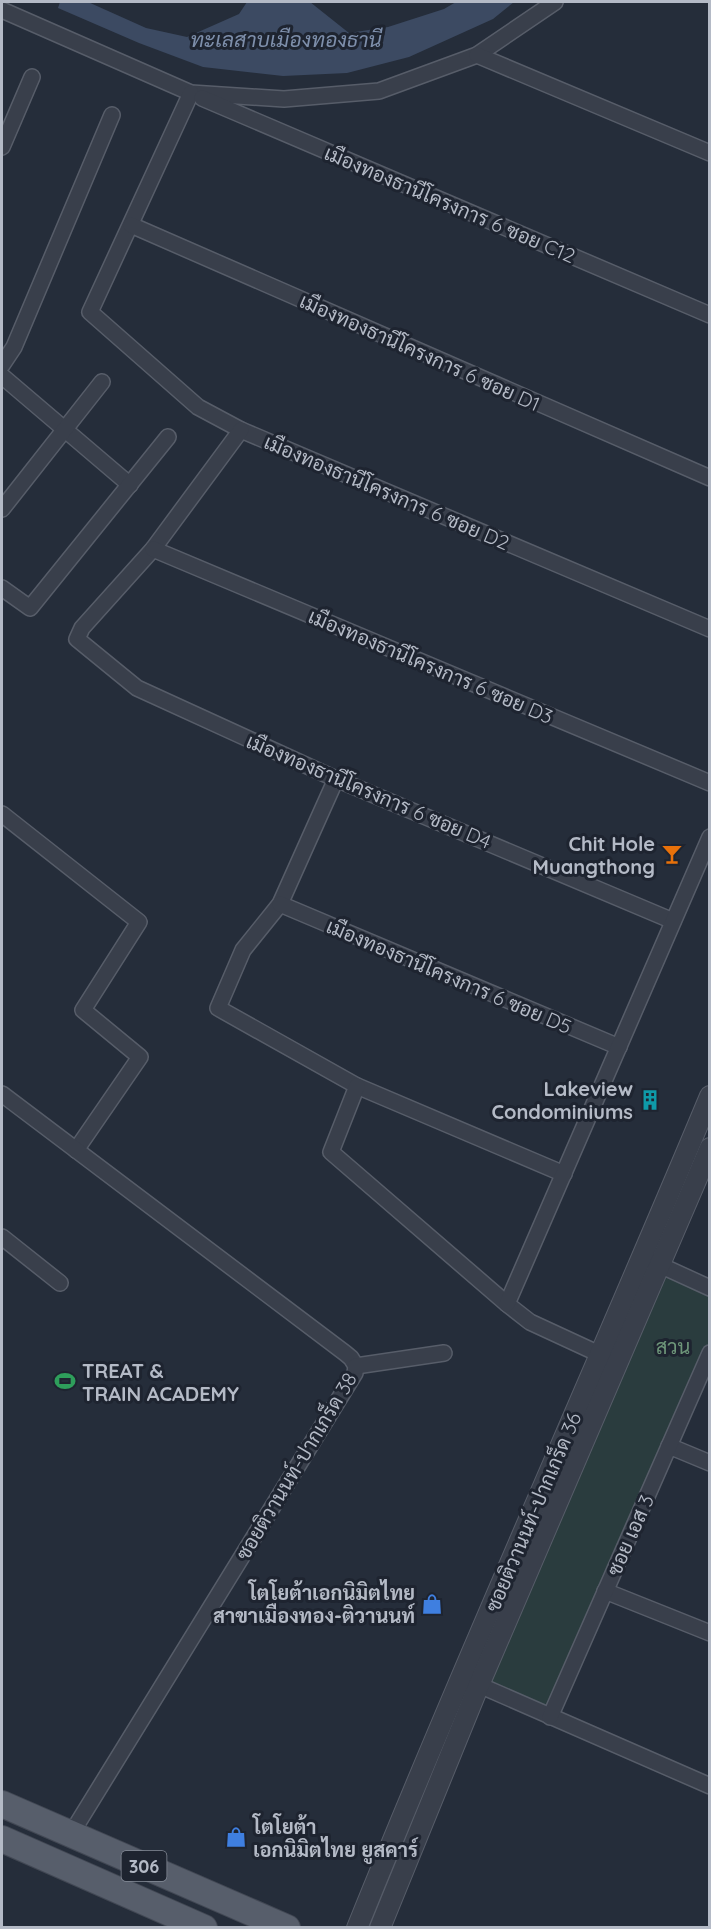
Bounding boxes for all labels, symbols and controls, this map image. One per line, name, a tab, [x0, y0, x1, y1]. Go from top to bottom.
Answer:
water label: ทะเลสาบเมืองทองธานี	[190, 26, 384, 52]
street label: เมืองทองธานีโครงการ 6 ซอย C12	[321, 139, 580, 268]
street label: เมืองทองธานีโครงการ 6 ซอย D1	[296, 287, 544, 416]
street label: เมืองทองธานีโครงการ 6 ซอย D2	[261, 428, 514, 555]
street label: เมืองทองธานีโครงการ 6 ซอย D3	[305, 602, 557, 729]
street label: เมืองทองธานีโครงการ 6 ซอย D4	[243, 727, 496, 854]
place label: Chit Hole Muangthong	[533, 831, 655, 879]
bar icon: Chit Hole Muangthong	[660, 842, 684, 866]
street label: เมืองทองธานีโครงการ 6 ซอย D5	[323, 912, 576, 1039]
place label: Lakeview Condominiums	[491, 1076, 633, 1124]
building icon: Lakeview Condominiums	[638, 1088, 662, 1112]
park label: สวน	[656, 1334, 690, 1359]
place label: TREAT & TRAIN ACADEMY	[82, 1358, 239, 1406]
street label: ซอยติวานนท์-ปากเกร็ด 38	[228, 1367, 362, 1564]
sports icon: TREAT & TRAIN ACADEMY	[53, 1369, 77, 1393]
street label: ซอยติวานนท์-ปากเกร็ด 36	[478, 1408, 586, 1616]
street label: ซอย เอส 3	[601, 1490, 659, 1580]
place label: โตโยต้าเอกนิมิตไทย สาขาเมืองทอง-ติวานนท์	[213, 1579, 416, 1628]
shop icon: โตโยต้าเอกนิมิตไทย สาขาเมืองทอง-ติวานนท์	[420, 1592, 444, 1616]
place label: โตโยต้า เอกนิมิตไทย ยูสคาร์	[252, 1813, 419, 1864]
shop icon: โตโยต้า เอกนิมิตไทย ยูสคาร์	[224, 1825, 248, 1849]
road number: 306	[122, 1851, 166, 1881]

